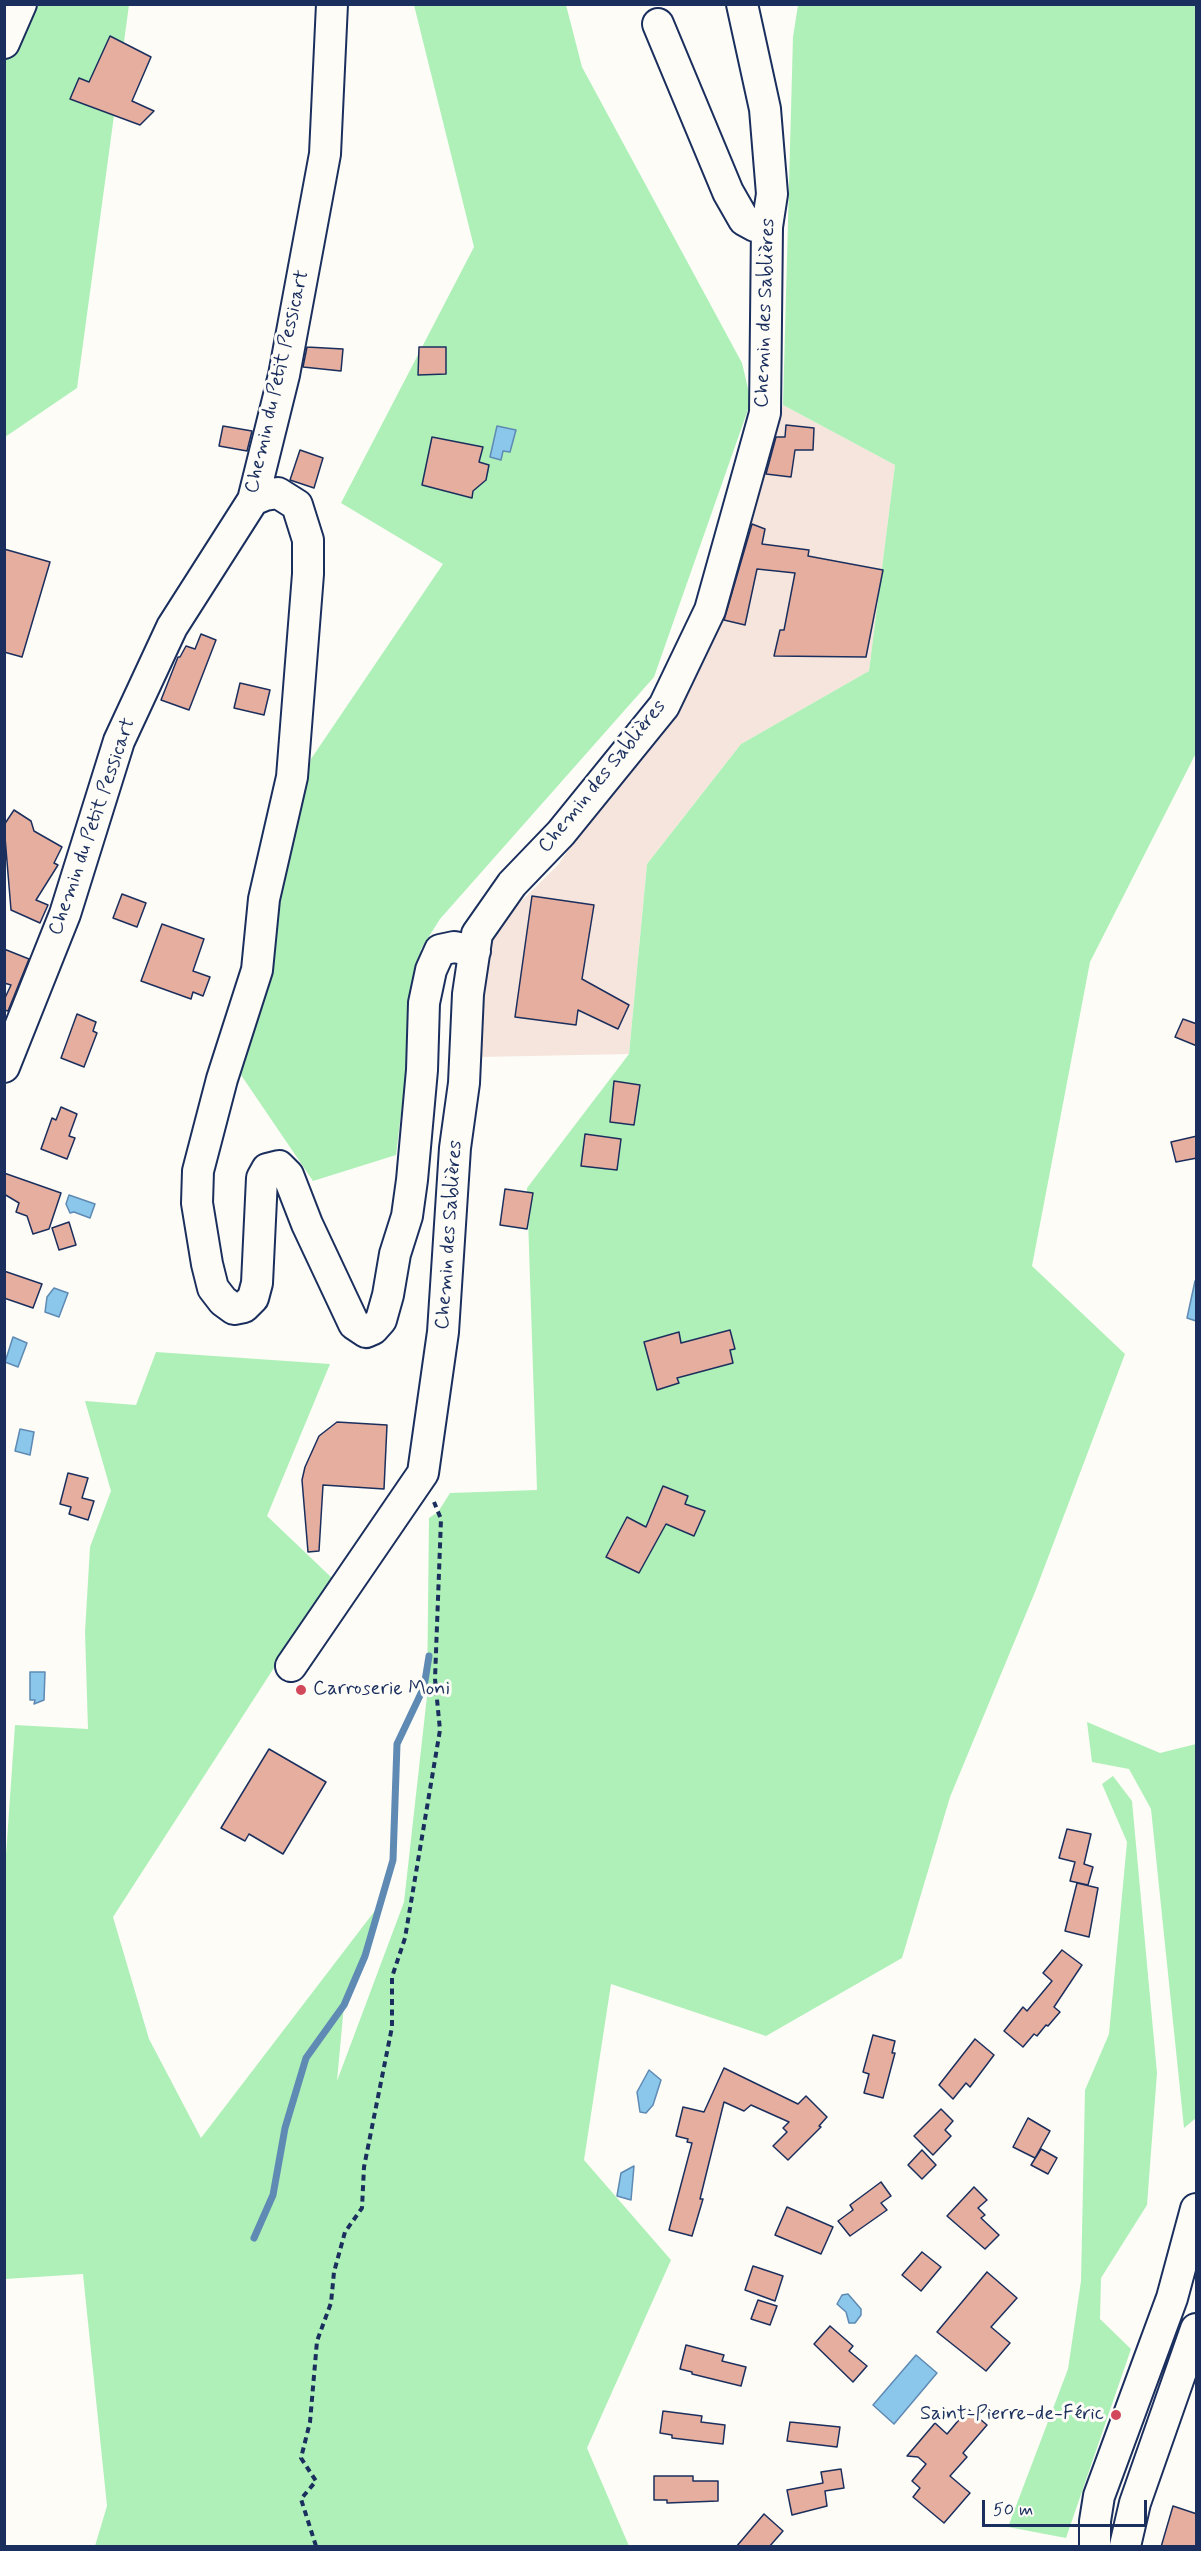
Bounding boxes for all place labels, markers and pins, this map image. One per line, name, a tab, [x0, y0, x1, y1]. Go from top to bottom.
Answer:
place label: Carroserie Moni	[313, 1678, 450, 1702]
marker: Carroserie Moni	[294, 1683, 308, 1697]
place label: Saint-Pierre-de-Féric	[920, 2403, 1104, 2427]
marker: Saint-Pierre-de-Féric	[1109, 2408, 1123, 2422]

